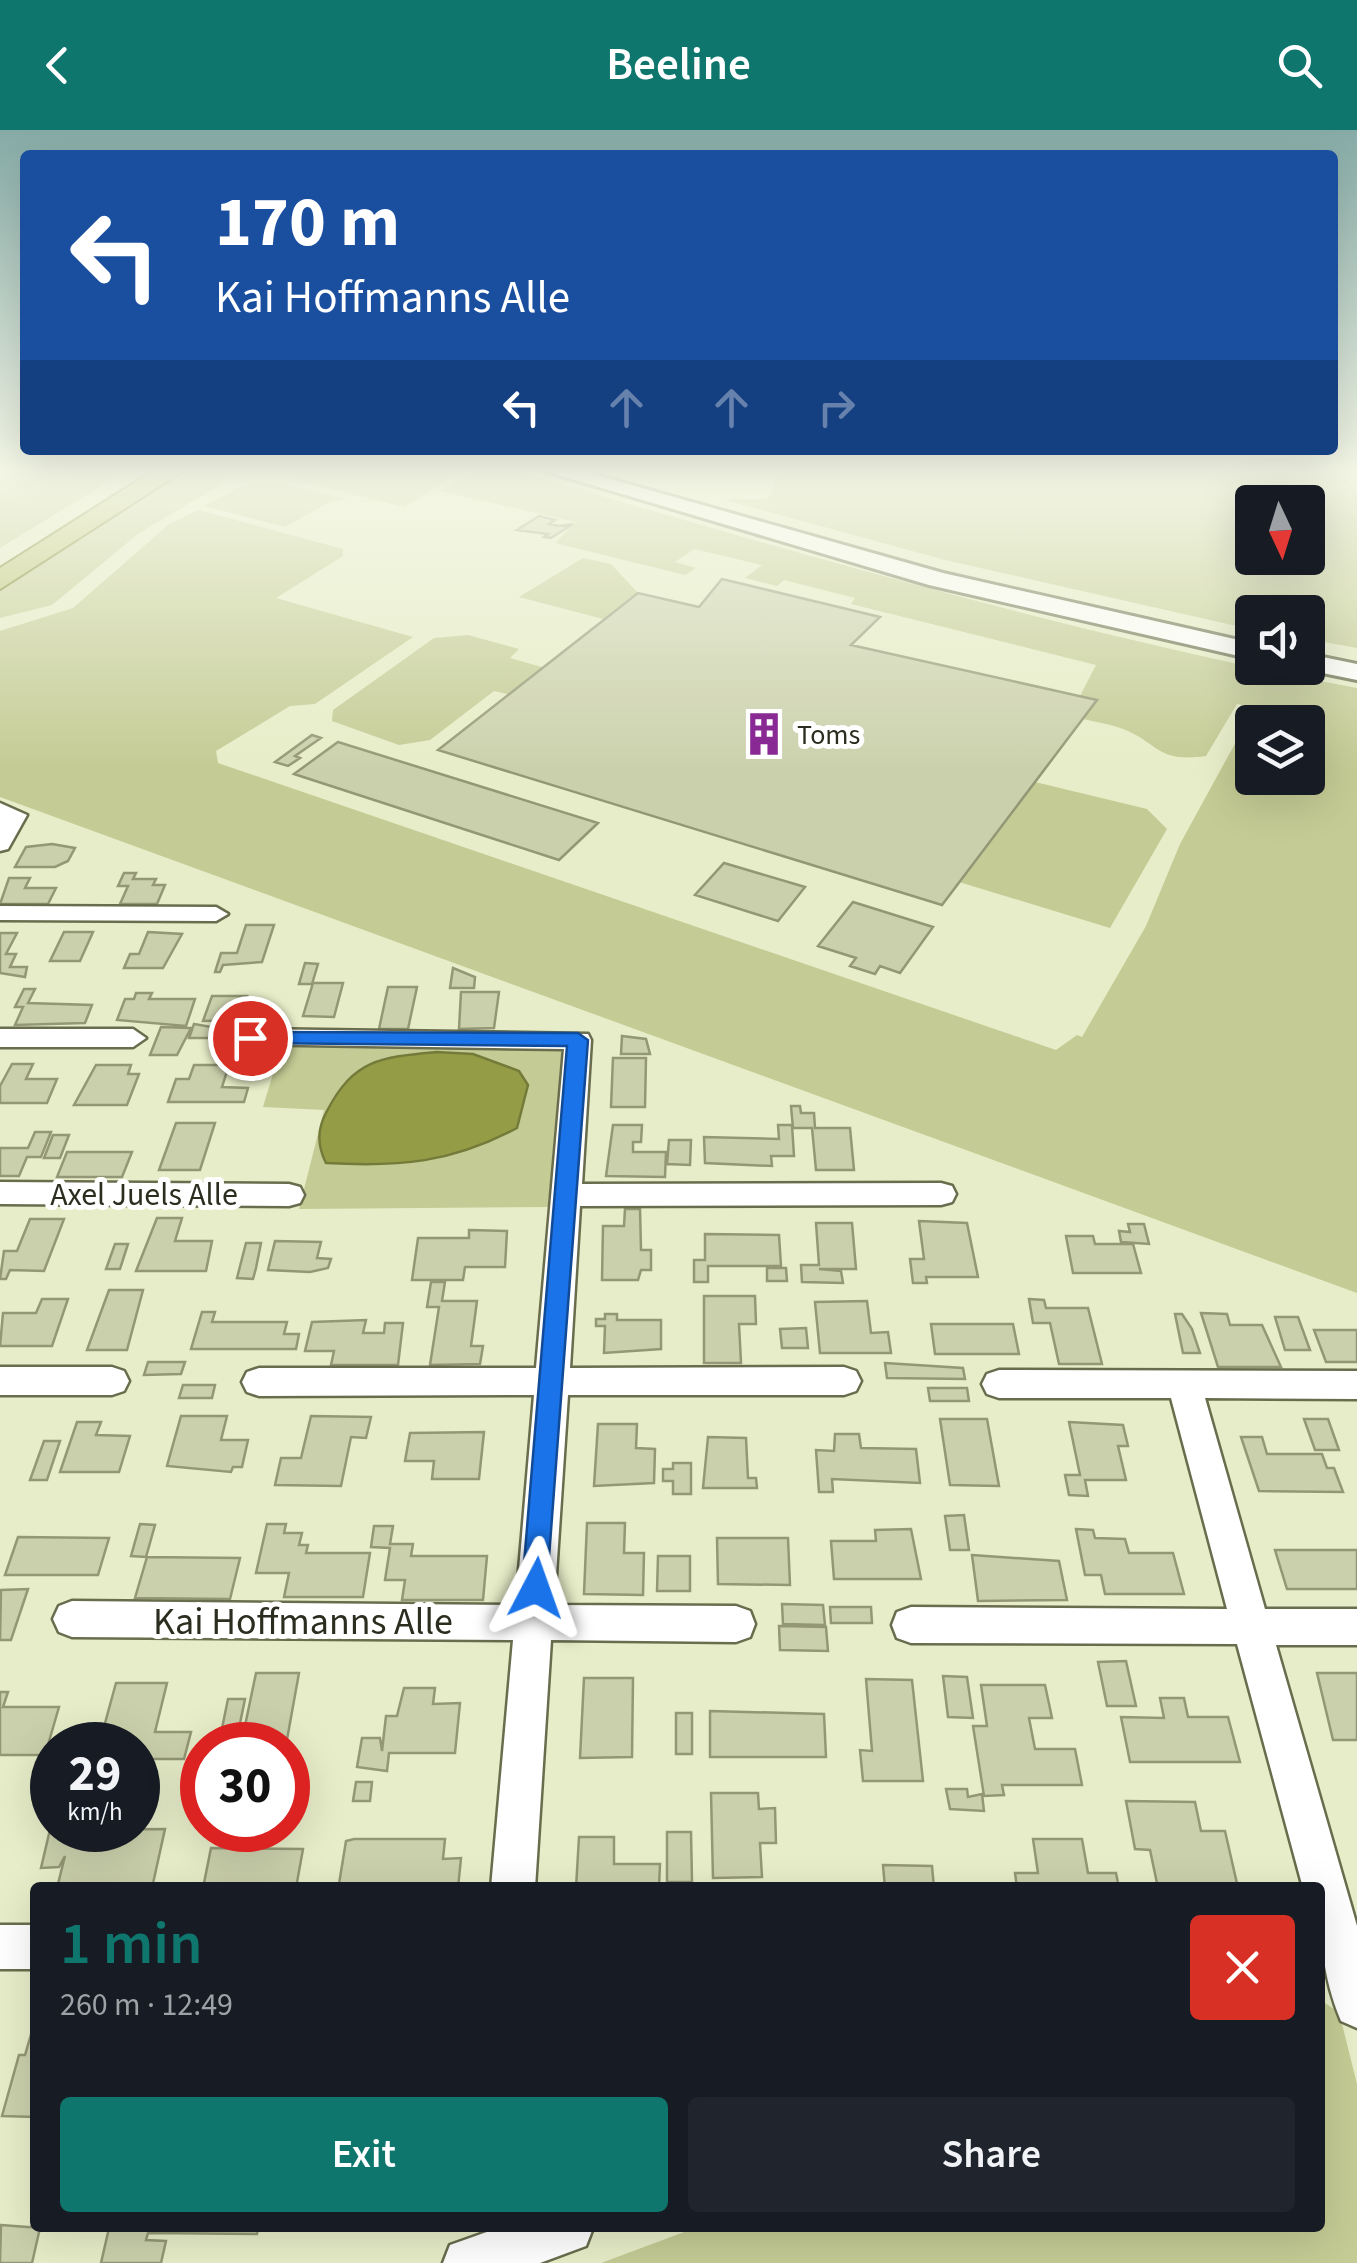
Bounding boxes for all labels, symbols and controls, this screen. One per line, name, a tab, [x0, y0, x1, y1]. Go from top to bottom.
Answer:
text: Beeline	[606, 33, 751, 97]
icon: back	[30, 38, 85, 93]
icon: search	[1272, 38, 1327, 93]
text: 170 m	[215, 173, 400, 273]
icon: left	[50, 190, 180, 320]
text: Kai Hoffmanns Alle	[215, 266, 570, 330]
icon: left	[494, 380, 549, 435]
icon: ahead	[599, 380, 654, 435]
icon: ahead	[704, 380, 759, 435]
icon: right	[809, 380, 864, 435]
north arrow	[1235, 485, 1325, 575]
map controls	[1235, 485, 1325, 795]
button: sound	[1235, 595, 1325, 685]
button: layers	[1235, 705, 1325, 795]
building icon: Toms	[740, 710, 788, 758]
place label: Toms	[797, 715, 860, 755]
pin	[208, 996, 293, 1081]
icon: arrive	[223, 1011, 278, 1066]
street label: Axel Juels Alle	[50, 1172, 238, 1218]
position arrow	[484, 1536, 588, 1640]
street label: Kai Hoffmanns Alle	[153, 1595, 453, 1649]
speed limit sign: 30	[180, 1722, 310, 1852]
text: 29	[69, 1739, 121, 1810]
text: km/h	[67, 1794, 123, 1830]
text: 1 min	[60, 1902, 203, 1987]
button: close	[1190, 1915, 1295, 2020]
text: 260 m · 12:49	[60, 1982, 233, 2028]
button: Exit	[60, 2097, 668, 2212]
button: Share	[688, 2097, 1295, 2212]

